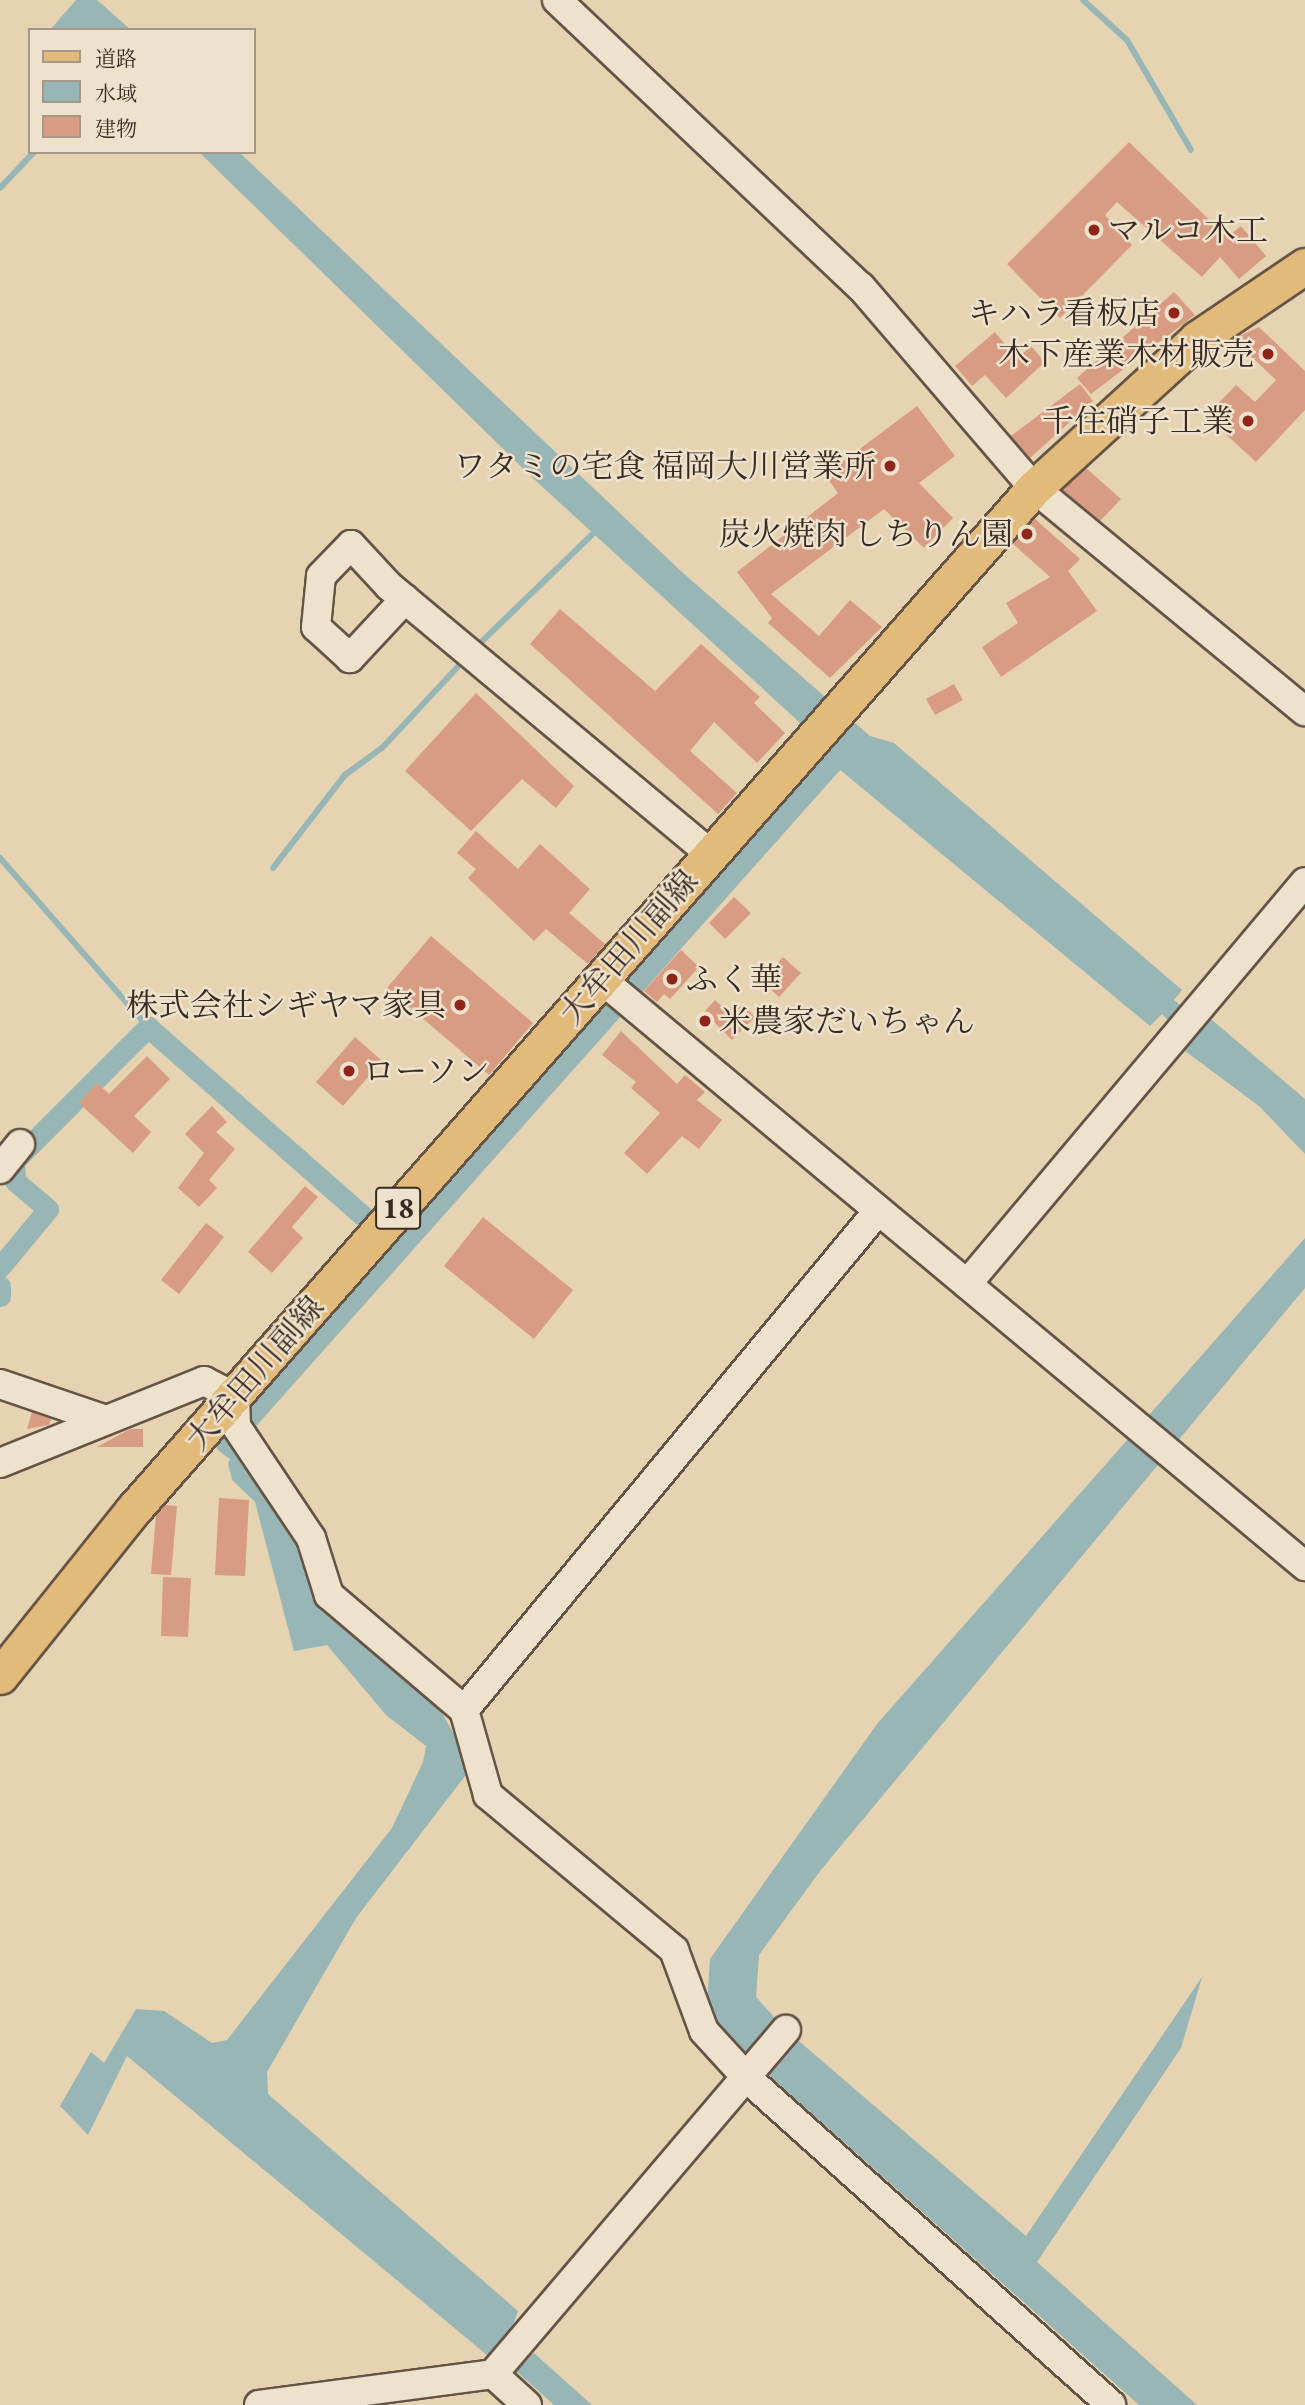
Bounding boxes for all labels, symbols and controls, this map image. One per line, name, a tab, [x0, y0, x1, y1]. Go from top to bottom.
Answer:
legend	[28, 28, 256, 154]
text: 道路	[95, 45, 137, 72]
text: 水域	[95, 80, 137, 107]
text: 建物	[95, 115, 137, 142]
place label: マルコ木工	[1108, 211, 1268, 249]
marker: マルコ木工	[1086, 222, 1102, 238]
place label: キハラ看板店	[968, 294, 1160, 332]
marker: キハラ看板店	[1166, 305, 1182, 321]
place label: 木下産業木材販売	[998, 335, 1254, 373]
marker: 木下産業木材販売	[1260, 346, 1276, 362]
place label: 千住硝子工業	[1042, 402, 1234, 440]
marker: 千住硝子工業	[1240, 413, 1256, 429]
place label: ワタミの宅食 福岡大川営業所	[454, 447, 876, 485]
marker: ワタミの宅食 福岡大川営業所	[882, 458, 898, 474]
place label: 炭火焼肉 しちりん園	[719, 515, 1013, 553]
marker: 炭火焼肉 しちりん園	[1019, 526, 1035, 542]
street label: 大牟田川副線	[552, 862, 706, 1032]
place label: ふく華	[686, 960, 782, 998]
marker: ふく華	[664, 971, 680, 987]
place label: 株式会社シギヤマ家具	[126, 986, 446, 1024]
marker: 株式会社シギヤマ家具	[452, 997, 468, 1013]
place label: 米農家だいちゃん	[719, 1002, 975, 1040]
marker: 米農家だいちゃん	[697, 1013, 713, 1029]
place label: ローソン	[363, 1052, 491, 1090]
marker: ローソン	[341, 1063, 357, 1079]
road number: 18	[374, 1182, 422, 1234]
street label: 大牟田川副線	[178, 1288, 332, 1458]

